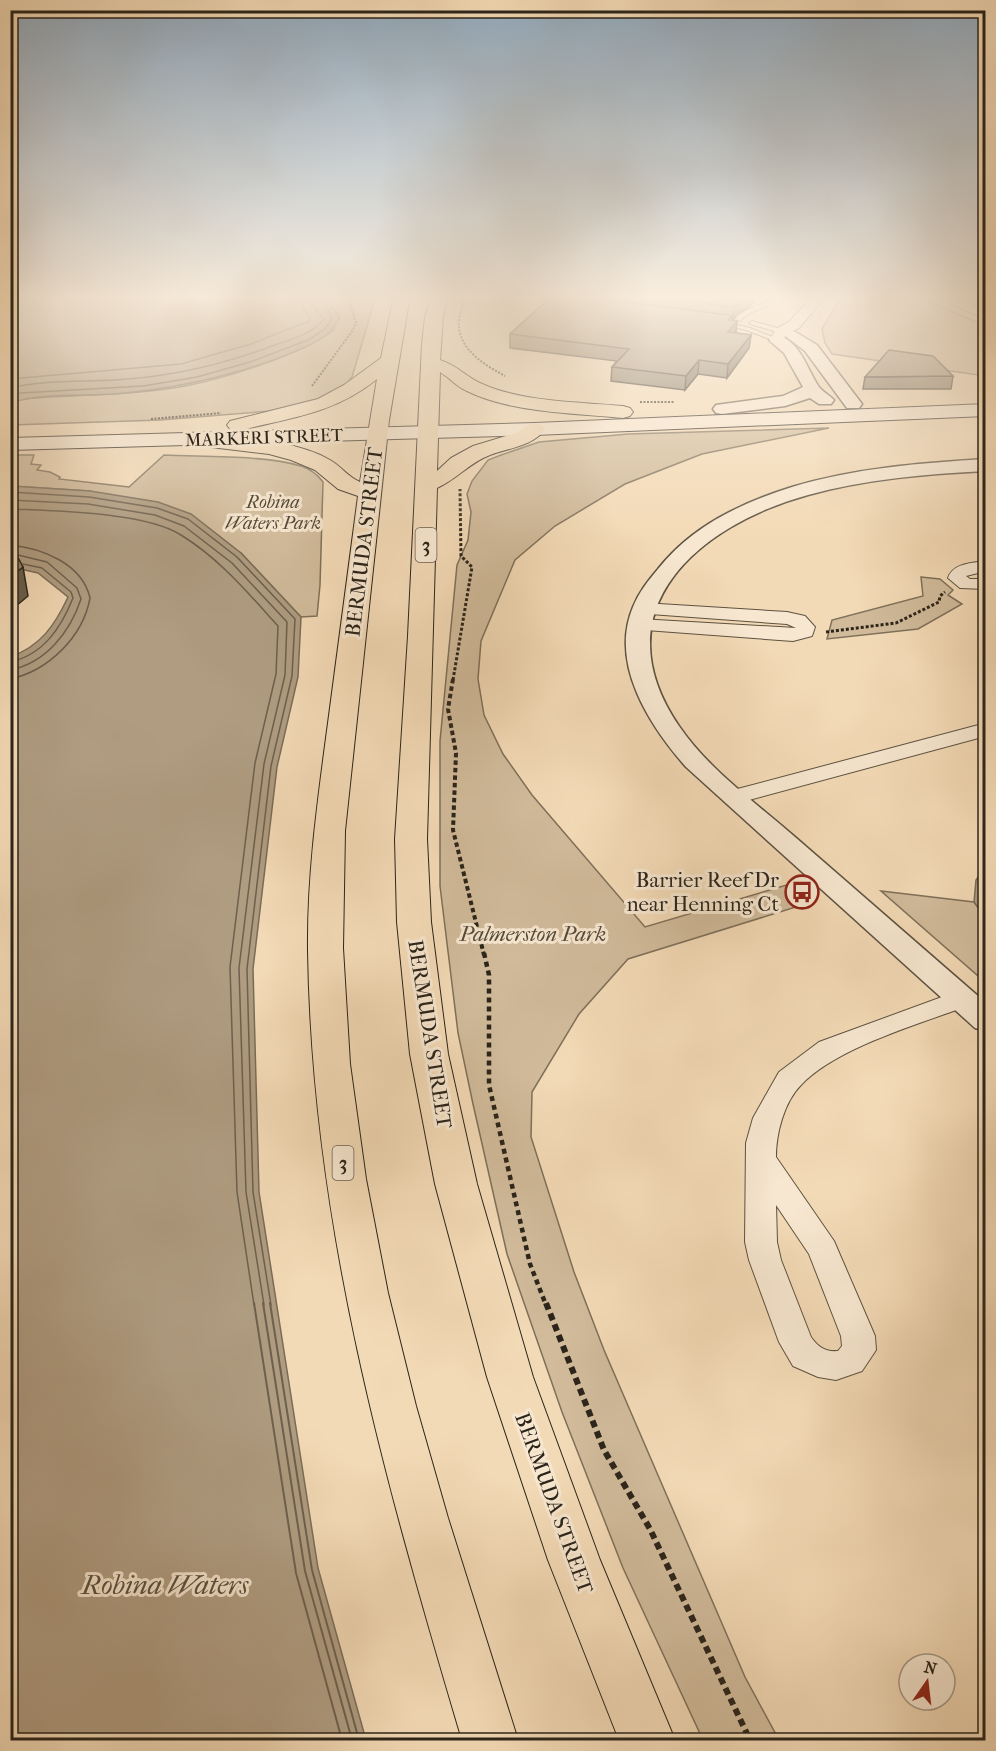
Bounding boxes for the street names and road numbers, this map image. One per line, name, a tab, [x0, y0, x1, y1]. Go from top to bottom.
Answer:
street label: MARKERI STREET	[185, 425, 344, 451]
street label: BERMUDA STREET	[340, 445, 388, 638]
road number: 3	[416, 528, 436, 562]
street label: BERMUDA STREET	[403, 938, 457, 1131]
road number: 3	[332, 1146, 354, 1180]
street label: BERMUDA STREET	[510, 1409, 598, 1598]

